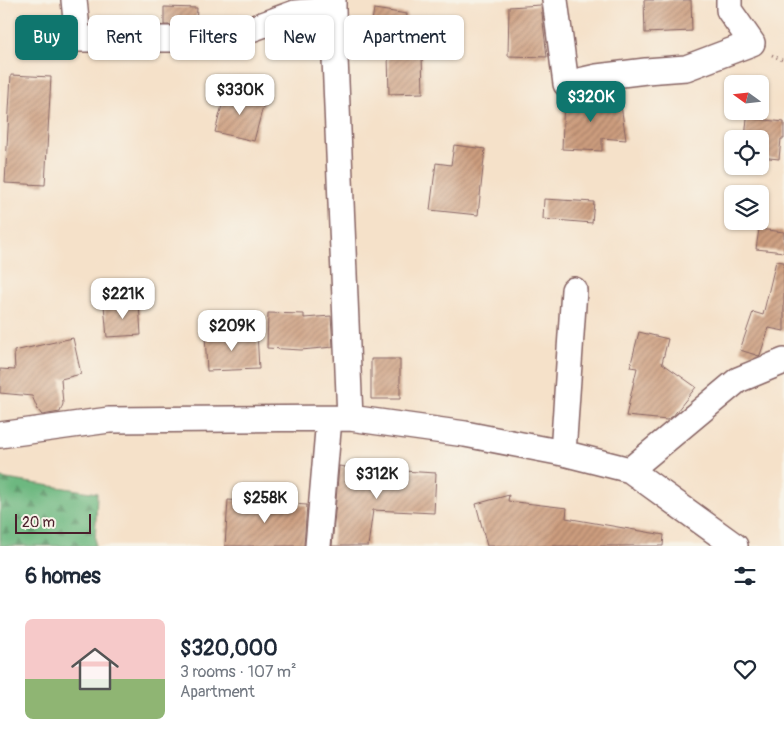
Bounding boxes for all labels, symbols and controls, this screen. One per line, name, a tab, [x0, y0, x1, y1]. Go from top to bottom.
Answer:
chip: Buy	[15, 15, 78, 60]
chip: Rent	[88, 15, 160, 60]
chip: Filters	[170, 15, 255, 60]
chip: New	[265, 15, 334, 60]
chip: Apartment	[344, 15, 464, 60]
pin: $330K	[205, 74, 275, 116]
north arrow	[724, 75, 769, 120]
map controls	[724, 75, 769, 230]
text: $330K	[216, 80, 264, 100]
pin: $320K	[556, 80, 626, 123]
text: $320K	[567, 87, 615, 107]
button: locate	[724, 130, 769, 175]
button: layers	[724, 185, 769, 230]
pin: $221K	[88, 278, 158, 320]
text: $221K	[102, 284, 144, 304]
pin: $209K	[197, 310, 267, 352]
text: $209K	[209, 316, 255, 336]
pin: $312K	[342, 458, 412, 500]
text: $312K	[356, 464, 398, 484]
pin: $258K	[230, 482, 300, 524]
text: $258K	[243, 488, 287, 508]
scale bar	[15, 511, 91, 534]
text: 20 m	[22, 514, 55, 531]
icon: filters	[731, 562, 759, 590]
text: 6 homes	[25, 563, 101, 590]
text: $320,000	[180, 635, 278, 662]
icon: home	[65, 639, 125, 699]
icon: heart	[731, 655, 759, 683]
text: 3 rooms · 107 m²	[180, 662, 297, 682]
text: Apartment	[180, 682, 255, 702]

